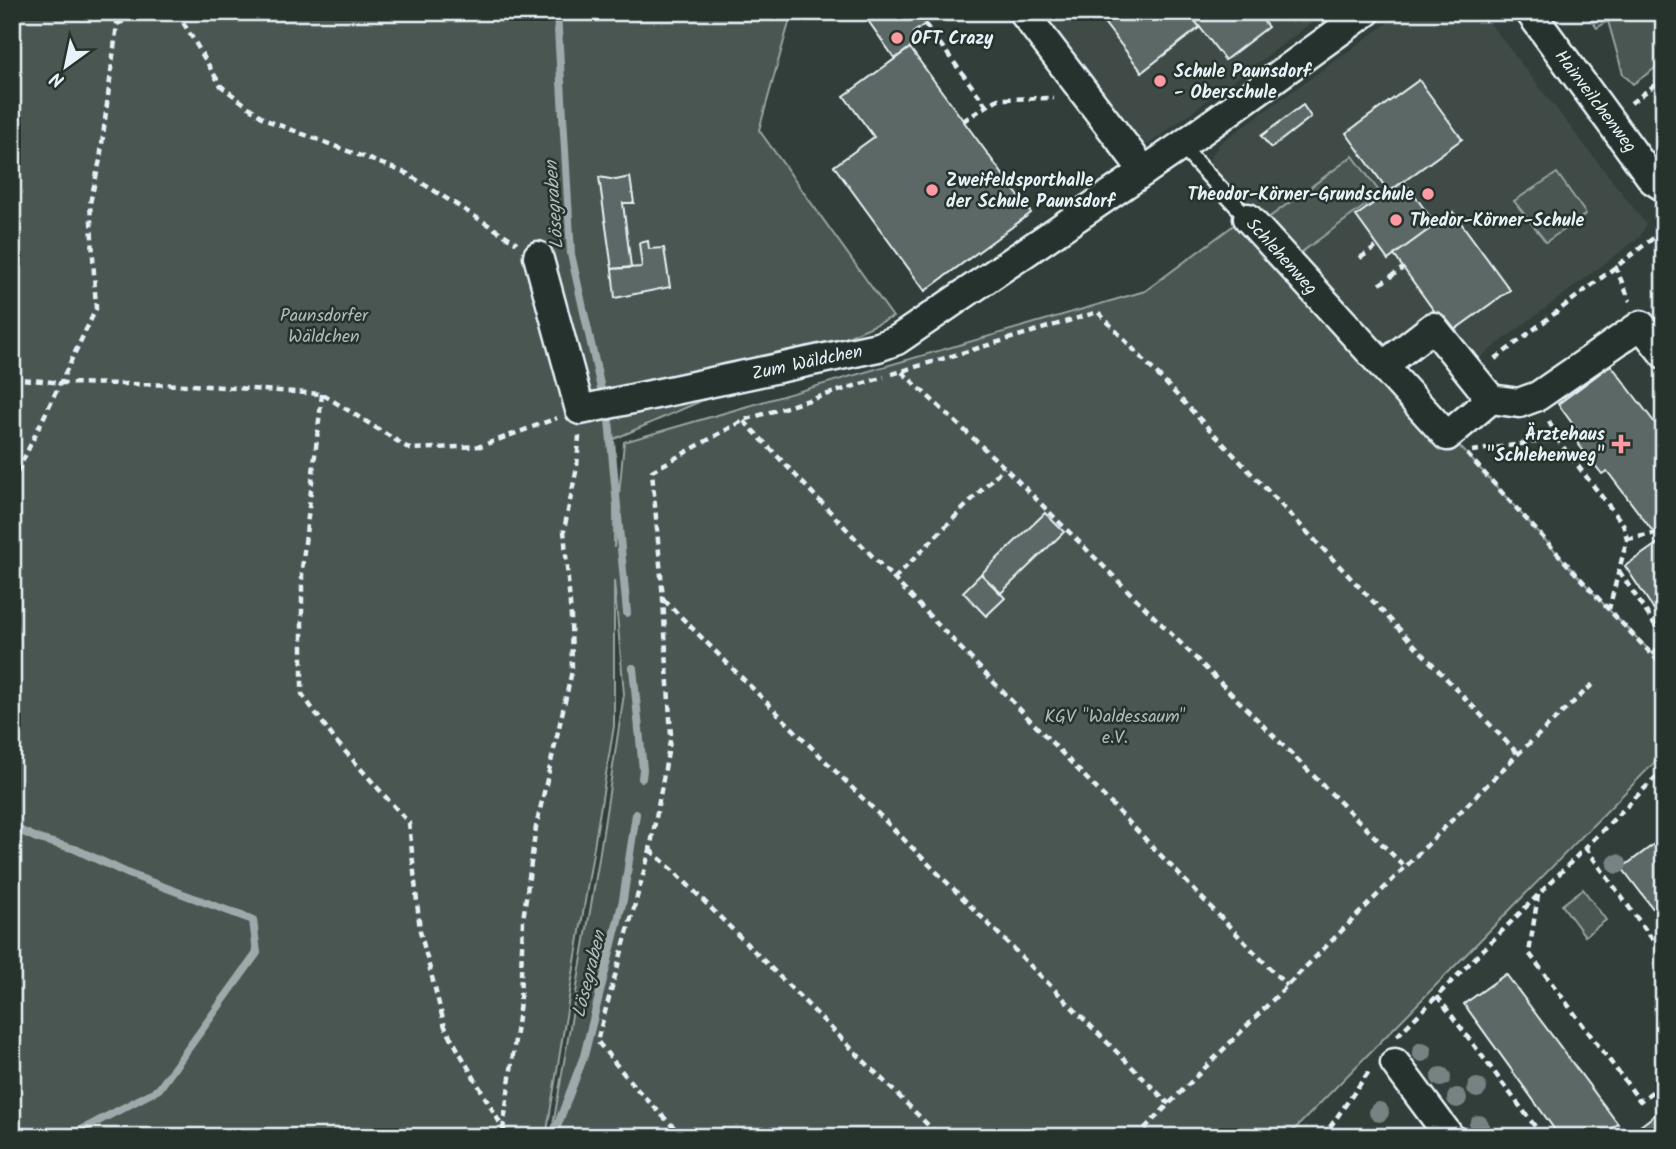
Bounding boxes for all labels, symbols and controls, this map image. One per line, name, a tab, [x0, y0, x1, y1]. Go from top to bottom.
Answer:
place label: OFT Crazy	[911, 25, 994, 54]
marker: OFT Crazy	[889, 30, 905, 46]
north arrow	[32, 32, 102, 102]
street label: Hainveilchenweg	[1546, 44, 1643, 160]
place label: Schule Paunsdorf - Oberschule	[1174, 58, 1313, 108]
text: N	[45, 63, 71, 94]
marker: Schule Paunsdorf - Oberschule	[1152, 73, 1168, 89]
water label: Lösegraben	[537, 158, 573, 250]
place label: Zweifeldsporthalle der Schule Paunsdorf	[946, 167, 1117, 217]
place label: Theodor-Körner-Grundschule	[1187, 181, 1414, 210]
marker: Zweifeldsporthalle der Schule Paunsdorf	[924, 182, 940, 198]
marker: Theodor-Körner-Grundschule	[1420, 186, 1436, 202]
place label: Thedor-Körner-Schule	[1410, 207, 1584, 236]
street label: Schlehenweg	[1238, 212, 1324, 302]
marker: Thedor-Körner-Schule	[1388, 212, 1404, 228]
park label: Paunsdorfer Wäldchen	[280, 302, 369, 352]
street label: Zum Wäldchen	[749, 338, 865, 389]
place label: Ärztehaus "Schlehenweg"	[1486, 421, 1606, 471]
marker: Ärztehaus "Schlehenweg"	[1611, 434, 1631, 454]
park label: KGV "Waldessaum" e.V.	[1044, 703, 1186, 753]
water label: Lösegraben	[565, 926, 616, 1021]

